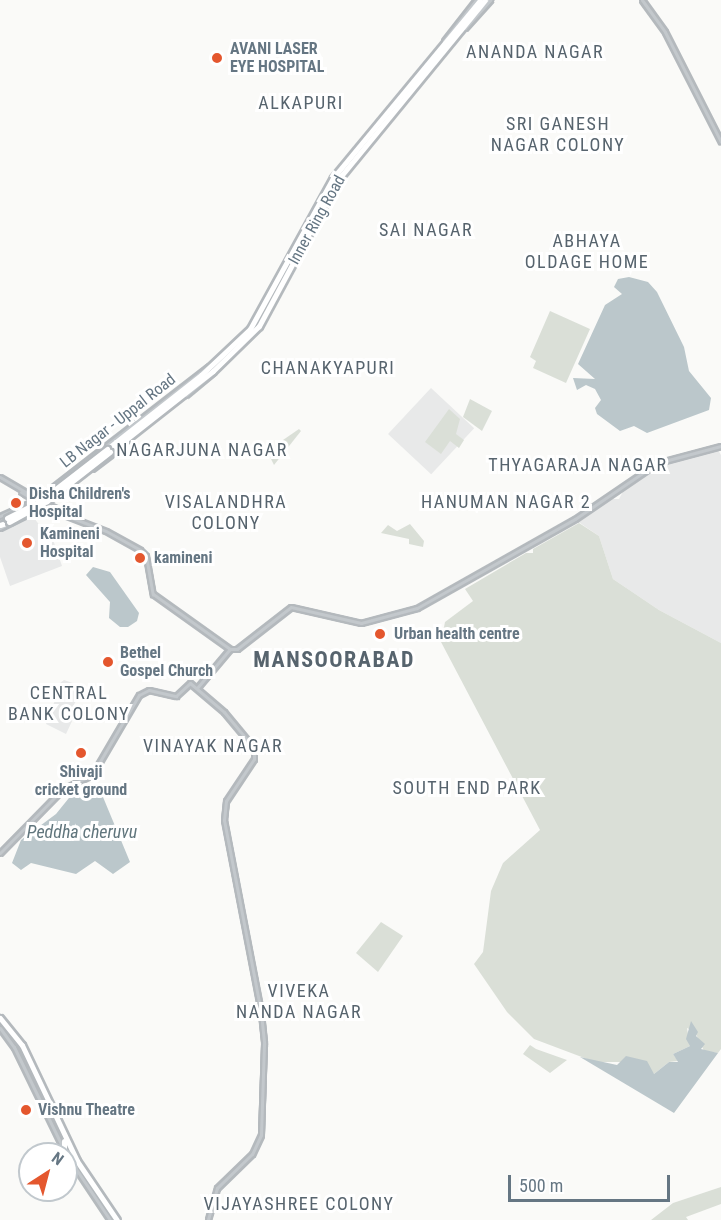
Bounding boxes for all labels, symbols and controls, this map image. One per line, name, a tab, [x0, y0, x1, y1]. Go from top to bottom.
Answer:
place label: AVANI LASER EYE HOSPITAL	[230, 39, 324, 77]
district label: ANANDA NAGAR	[466, 41, 604, 63]
marker: AVANI LASER EYE HOSPITAL	[208, 49, 226, 67]
district label: ALKAPURI	[258, 92, 344, 114]
district label: SRI GANESH NAGAR COLONY	[491, 114, 625, 156]
street label: Inner Ring Road	[285, 172, 349, 268]
district label: SAI NAGAR	[379, 219, 473, 241]
district label: ABHAYA OLDAGE HOME	[525, 231, 649, 274]
district label: CHANAKYAPURI	[261, 357, 395, 379]
street label: LB Nagar - Uppal Road	[56, 370, 180, 472]
district label: NAGARJUNA NAGAR	[116, 439, 288, 461]
district label: THYAGARAJA NAGAR	[488, 454, 668, 476]
place label: Disha Children's Hospital	[29, 484, 131, 522]
district label: HANUMAN NAGAR 2	[421, 491, 591, 513]
district label: VISALANDHRA COLONY	[165, 492, 287, 534]
marker: Disha Children's Hospital	[7, 494, 25, 512]
place label: Kamineni Hospital	[40, 524, 100, 562]
marker: Kamineni Hospital	[18, 534, 36, 552]
place label: kamineni	[154, 548, 213, 568]
marker: kamineni	[131, 549, 149, 567]
place label: Urban health centre	[394, 624, 520, 644]
marker: Urban health centre	[371, 625, 389, 643]
place label: Bethel Gospel Church	[120, 643, 213, 681]
district label: MANSOORABAD	[253, 647, 415, 673]
marker: Bethel Gospel Church	[101, 655, 115, 669]
district label: CENTRAL BANK COLONY	[8, 683, 130, 726]
district label: VINAYAK NAGAR	[143, 735, 283, 757]
marker: Shivaji cricket ground	[74, 746, 88, 760]
place label: Shivaji cricket ground	[35, 762, 127, 800]
district label: SOUTH END PARK	[393, 777, 541, 799]
water label: Peddha cheruvu	[27, 821, 137, 843]
district label: VIVEKA NANDA NAGAR	[236, 981, 362, 1024]
place label: Vishnu Theatre	[38, 1100, 135, 1120]
marker: Vishnu Theatre	[19, 1103, 33, 1117]
north arrow	[18, 1142, 78, 1202]
text: N	[48, 1148, 67, 1169]
scale bar	[511, 1163, 673, 1201]
text: 500 m	[519, 1175, 563, 1196]
district label: VIJAYASHREE COLONY	[204, 1193, 394, 1215]

